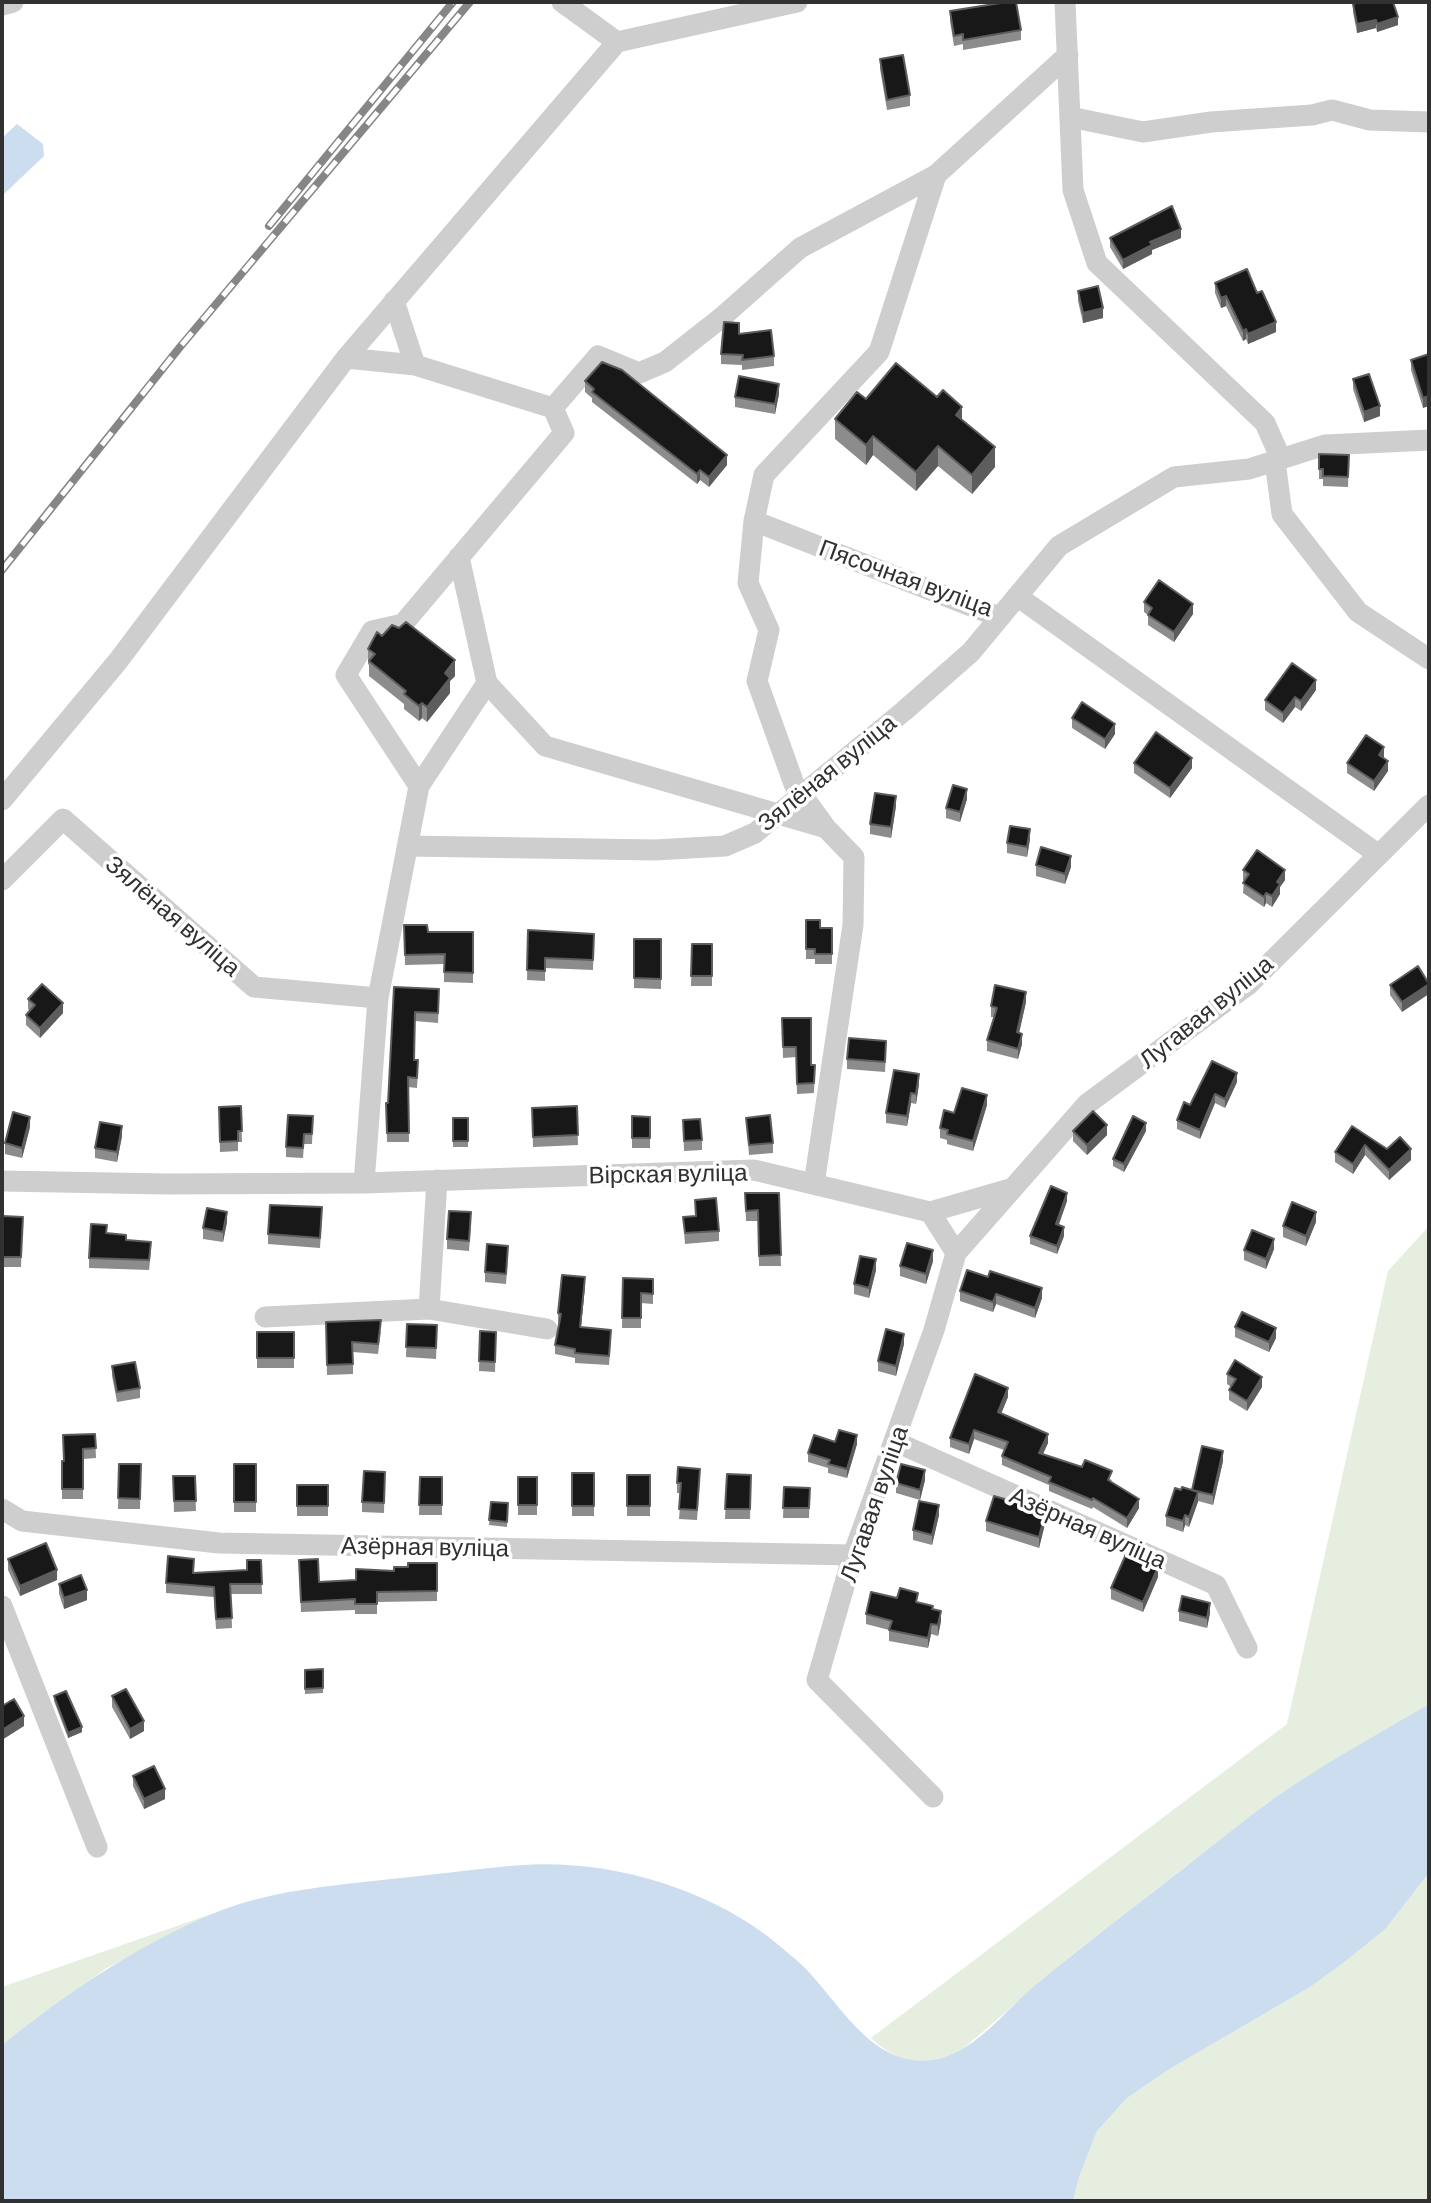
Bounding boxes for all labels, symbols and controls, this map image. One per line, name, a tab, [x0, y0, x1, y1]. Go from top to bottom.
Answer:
street label: Пясочная вуліца	[815, 533, 997, 623]
street label: Зялёная вуліца	[752, 709, 902, 837]
street label: Зялёная вуліца	[100, 850, 246, 982]
street label: Лугавая вуліца	[1133, 949, 1279, 1075]
street label: Вірская вуліца	[588, 1158, 748, 1190]
street label: Лугавая вуліца	[834, 1422, 914, 1586]
street label: Азёрная вуліца	[1005, 1481, 1171, 1575]
street label: Азёрная вуліца	[341, 1531, 509, 1563]

